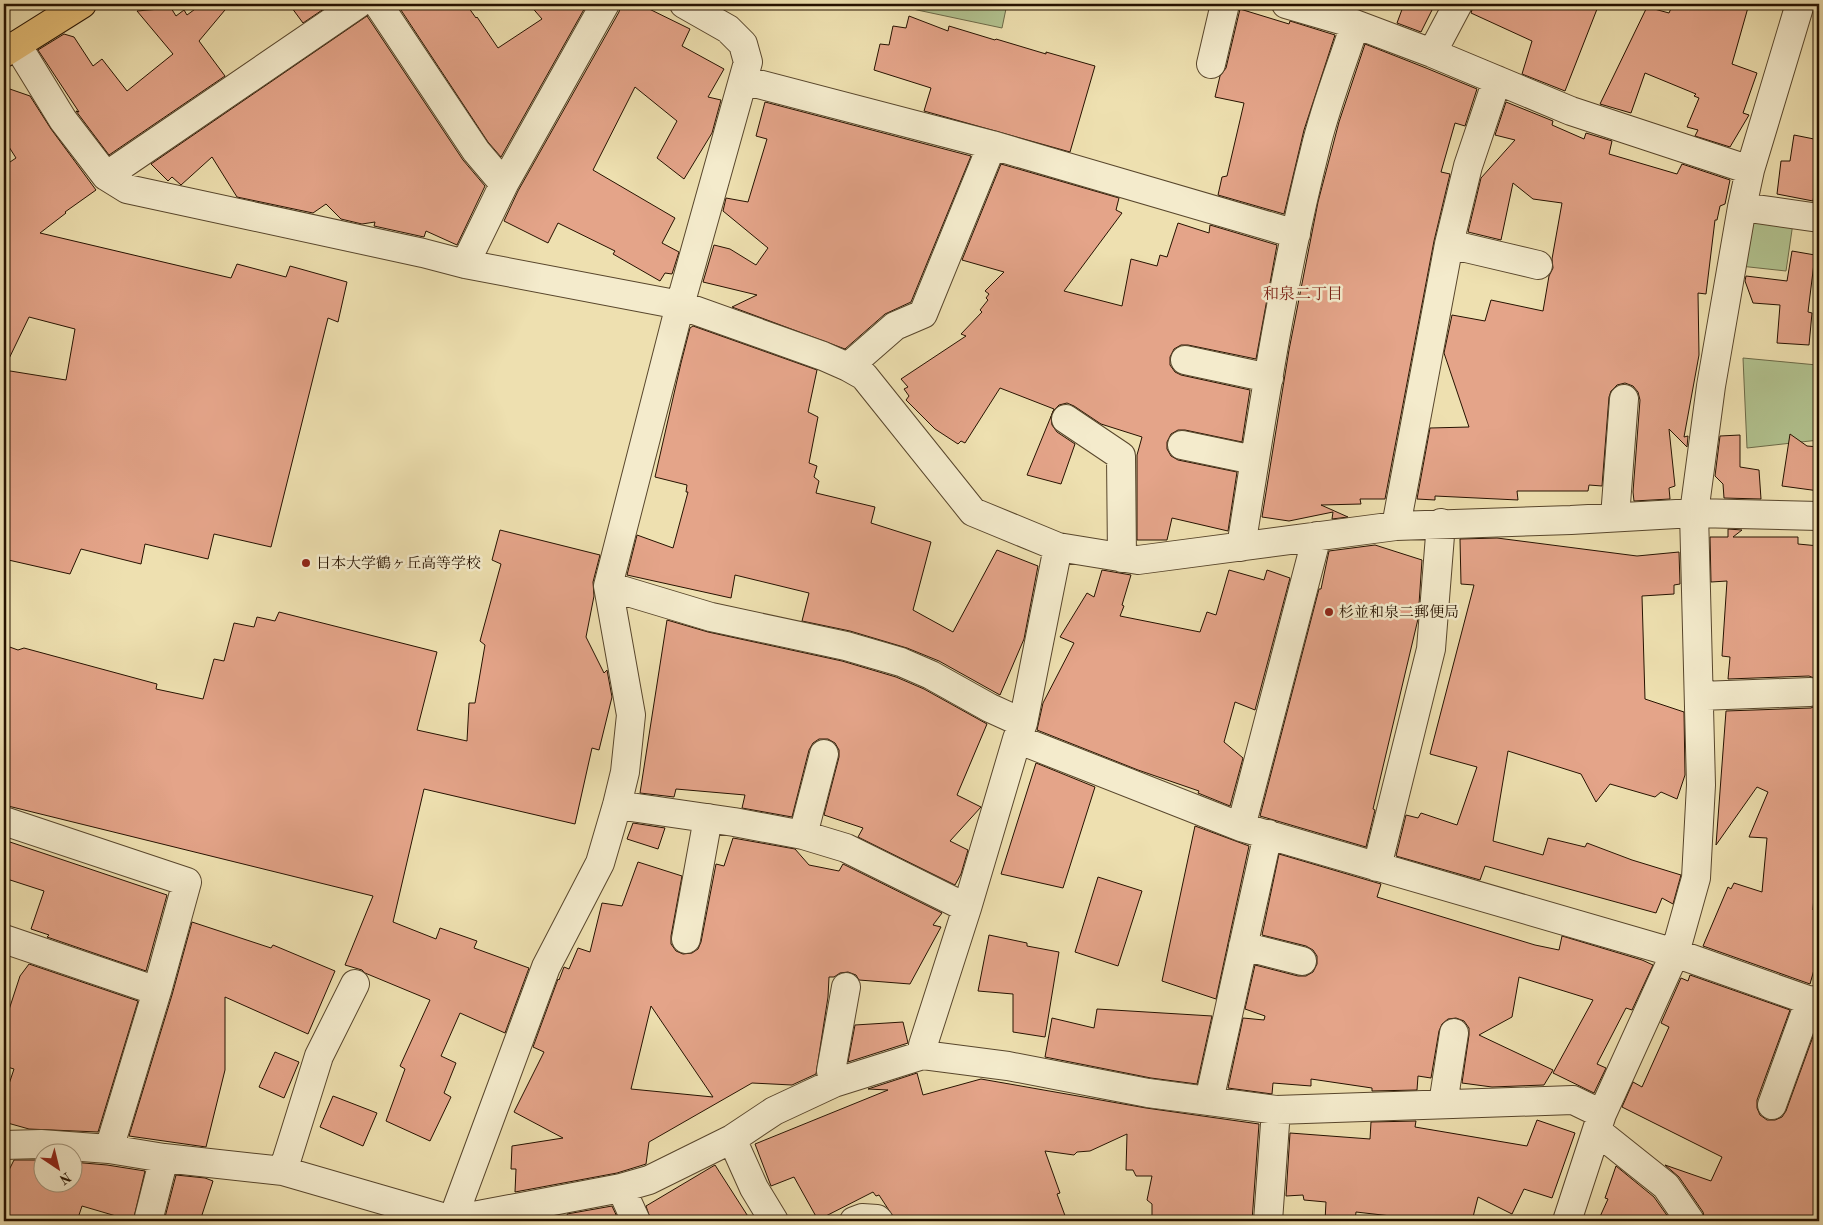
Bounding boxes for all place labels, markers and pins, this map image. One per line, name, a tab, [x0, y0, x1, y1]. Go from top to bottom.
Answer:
place label: 日本大学鶴ヶ丘高等学校	[316, 555, 481, 572]
marker: 日本大学鶴ヶ丘高等学校	[300, 557, 312, 569]
place label: 杉並和泉二郵便局	[1339, 604, 1459, 621]
marker: 杉並和泉二郵便局	[1323, 606, 1335, 618]

